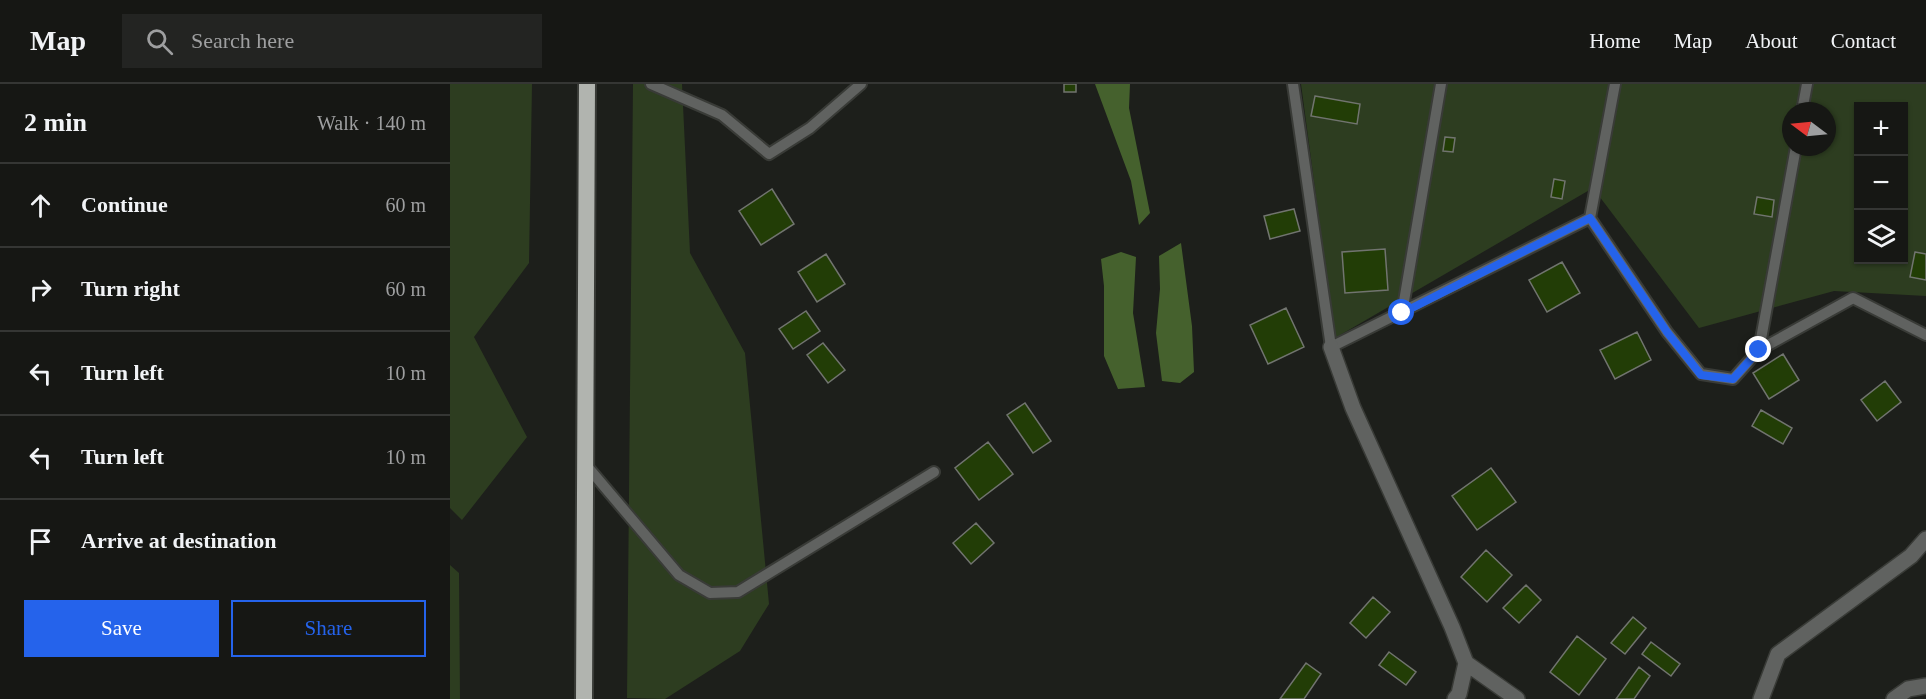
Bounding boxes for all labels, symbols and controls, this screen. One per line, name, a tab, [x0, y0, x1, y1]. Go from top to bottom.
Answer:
search box	[122, 14, 542, 68]
text: Map	[30, 25, 86, 56]
icon: search	[143, 25, 176, 58]
text: Search here	[191, 28, 294, 53]
text: Home	[1589, 29, 1641, 53]
text: Map	[1674, 29, 1712, 53]
text: About	[1745, 29, 1798, 53]
text: Contact	[1831, 29, 1896, 53]
north arrow	[1782, 102, 1836, 156]
map controls	[1854, 102, 1908, 264]
button: +	[1854, 102, 1908, 156]
text: 2 min	[24, 108, 87, 137]
text: Walk · 140 m	[317, 112, 426, 134]
button: −	[1854, 156, 1908, 210]
icon: ahead	[24, 189, 57, 222]
text: Continue	[81, 192, 168, 217]
text: 60 m	[385, 194, 426, 216]
button: layers	[1854, 210, 1908, 264]
icon: right	[24, 273, 57, 306]
text: Turn right	[81, 276, 180, 301]
text: 60 m	[385, 278, 426, 300]
route start	[1388, 299, 1414, 325]
route end	[1745, 336, 1771, 362]
icon: left	[24, 357, 57, 390]
text: Turn left	[81, 360, 164, 385]
text: 10 m	[385, 362, 426, 384]
icon: left	[24, 441, 57, 474]
text: Turn left	[81, 444, 164, 469]
text: 10 m	[385, 446, 426, 468]
icon: arrive	[24, 525, 57, 558]
text: Arrive at destination	[81, 528, 277, 553]
button: Save	[24, 600, 219, 657]
button: Share	[231, 600, 426, 657]

